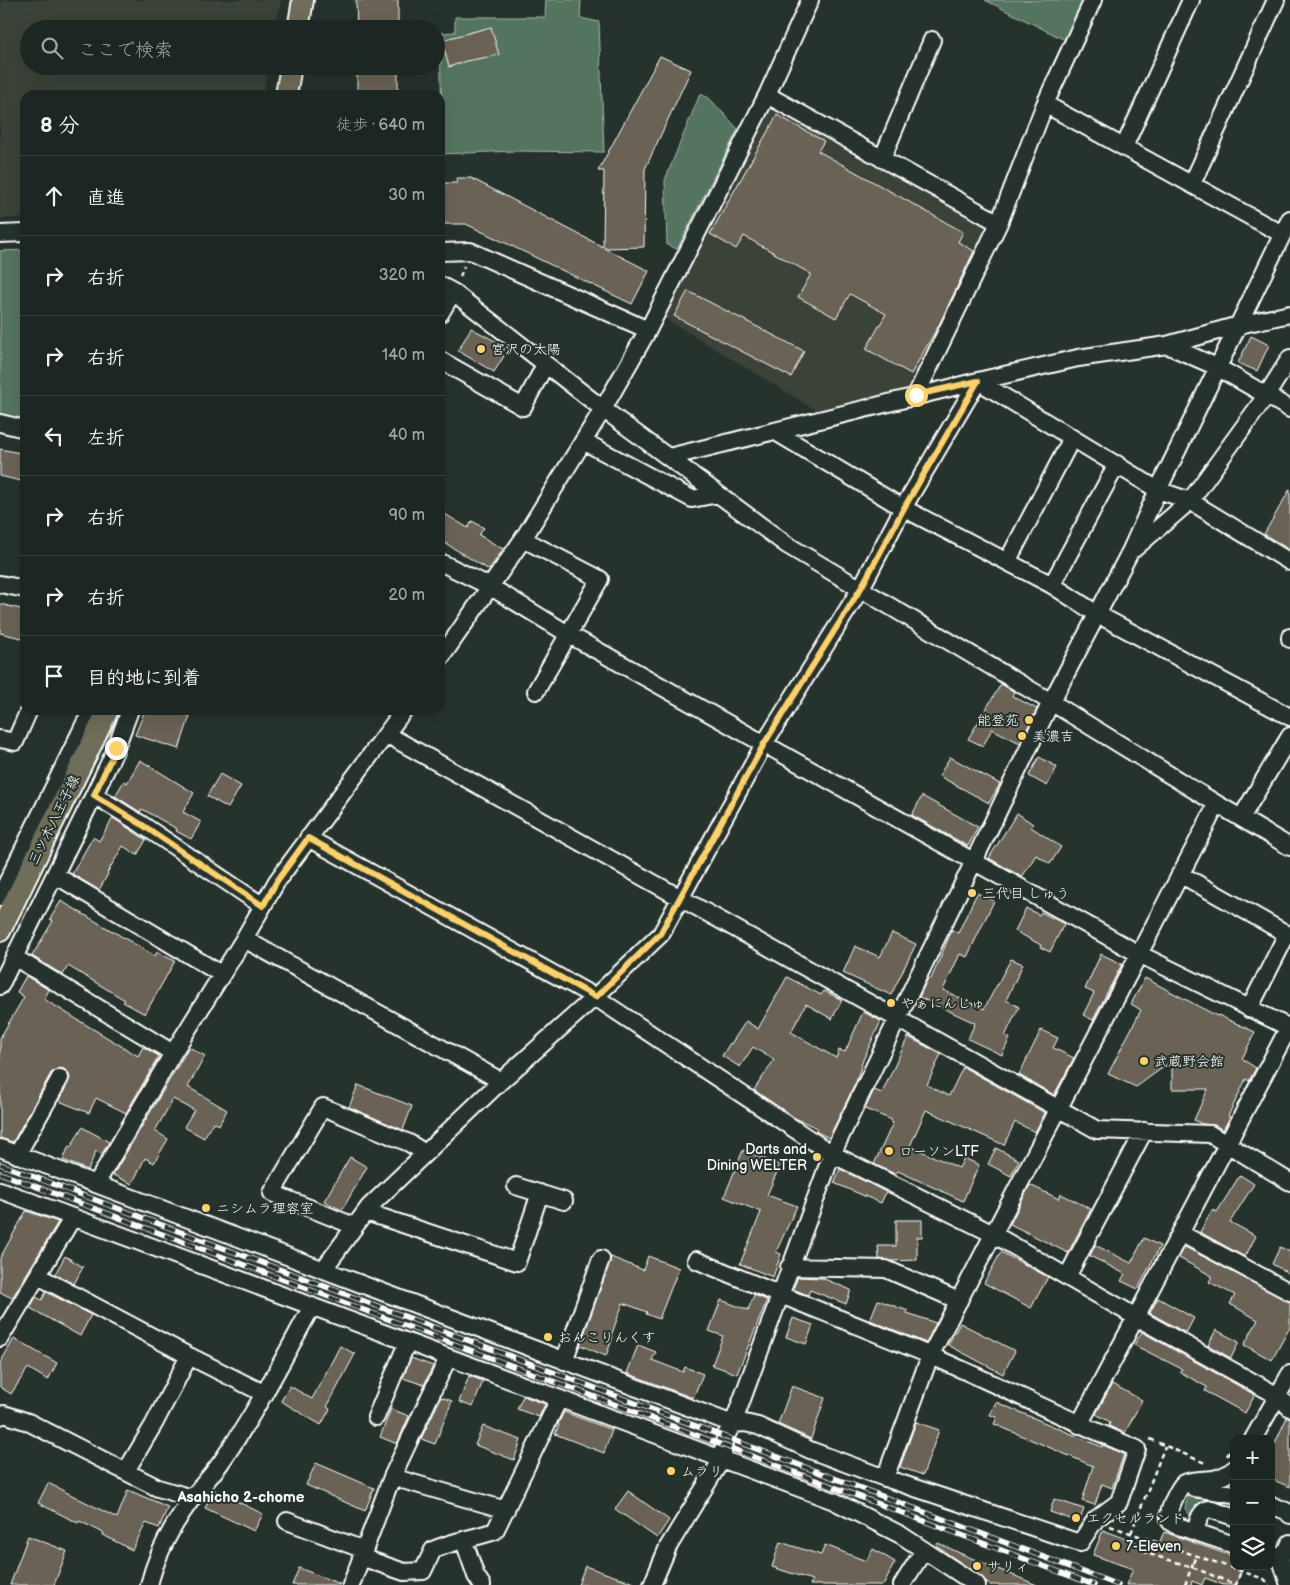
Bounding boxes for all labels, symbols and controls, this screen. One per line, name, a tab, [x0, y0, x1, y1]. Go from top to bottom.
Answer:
search box	[20, 20, 445, 75]
icon: search	[38, 34, 66, 62]
text: ここで検索	[78, 39, 173, 62]
text: 8 分	[40, 113, 79, 138]
text: 徒歩 · 640 m	[336, 116, 425, 135]
icon: ahead	[40, 182, 68, 210]
text: 30 m	[388, 186, 425, 205]
text: 直進	[87, 187, 125, 210]
icon: right	[40, 262, 68, 290]
text: 320 m	[379, 266, 425, 285]
text: 右折	[87, 267, 125, 290]
place label: 宮沢の太陽	[491, 341, 561, 358]
icon: right	[40, 342, 68, 370]
marker: 宮沢の太陽	[475, 343, 487, 355]
text: 140 m	[382, 346, 425, 365]
text: 右折	[87, 347, 125, 370]
route start	[905, 384, 928, 407]
icon: left	[40, 422, 68, 450]
text: 40 m	[388, 426, 425, 445]
text: 左折	[87, 427, 125, 450]
icon: right	[40, 502, 68, 530]
text: 90 m	[389, 506, 425, 525]
text: 右折	[87, 507, 125, 530]
icon: right	[40, 582, 68, 610]
text: 20 m	[389, 586, 425, 605]
text: 右折	[87, 587, 125, 610]
icon: arrive	[40, 662, 68, 690]
text: 目的地に到着	[87, 667, 201, 690]
place label: 能登苑	[977, 712, 1019, 729]
marker: 能登苑	[1023, 714, 1035, 726]
place label: 美濃吉	[1032, 728, 1074, 745]
marker: 美濃吉	[1016, 730, 1028, 742]
route end	[105, 737, 128, 760]
street label: 三ツ木八王子線	[25, 772, 83, 868]
place label: 三代目 しゅう	[982, 885, 1070, 902]
marker: 三代目 しゅう	[966, 887, 978, 899]
place label: やぁにんじゅ	[901, 995, 985, 1012]
marker: やぁにんじゅ	[885, 997, 897, 1009]
place label: 武蔵野会館	[1154, 1053, 1224, 1070]
marker: 武蔵野会館	[1138, 1055, 1150, 1067]
place label: Darts and Dining WELTER	[707, 1141, 807, 1174]
place label: ローソンLTF	[899, 1143, 979, 1160]
marker: ローソンLTF	[883, 1145, 895, 1157]
marker: Darts and Dining WELTER	[811, 1151, 823, 1163]
place label: ニシムラ理容室	[216, 1200, 314, 1217]
marker: ニシムラ理容室	[200, 1202, 212, 1214]
place label: おんこりんくす	[558, 1329, 656, 1346]
marker: おんこりんくす	[542, 1331, 554, 1343]
map controls	[1230, 1435, 1275, 1570]
button: +	[1230, 1435, 1275, 1480]
place label: ムラリ	[681, 1463, 723, 1480]
marker: ムラリ	[665, 1465, 677, 1477]
button: −	[1230, 1480, 1275, 1525]
district label: Asahicho 2-chome	[176, 1488, 305, 1507]
place label: エクセルランド	[1086, 1510, 1185, 1527]
marker: エクセルランド	[1070, 1512, 1082, 1524]
button: layers	[1230, 1525, 1275, 1570]
place label: 7-Eleven	[1126, 1538, 1181, 1555]
marker: 7-Eleven	[1110, 1540, 1122, 1552]
place label: サリィ	[987, 1558, 1029, 1575]
marker: サリィ	[971, 1560, 983, 1572]

